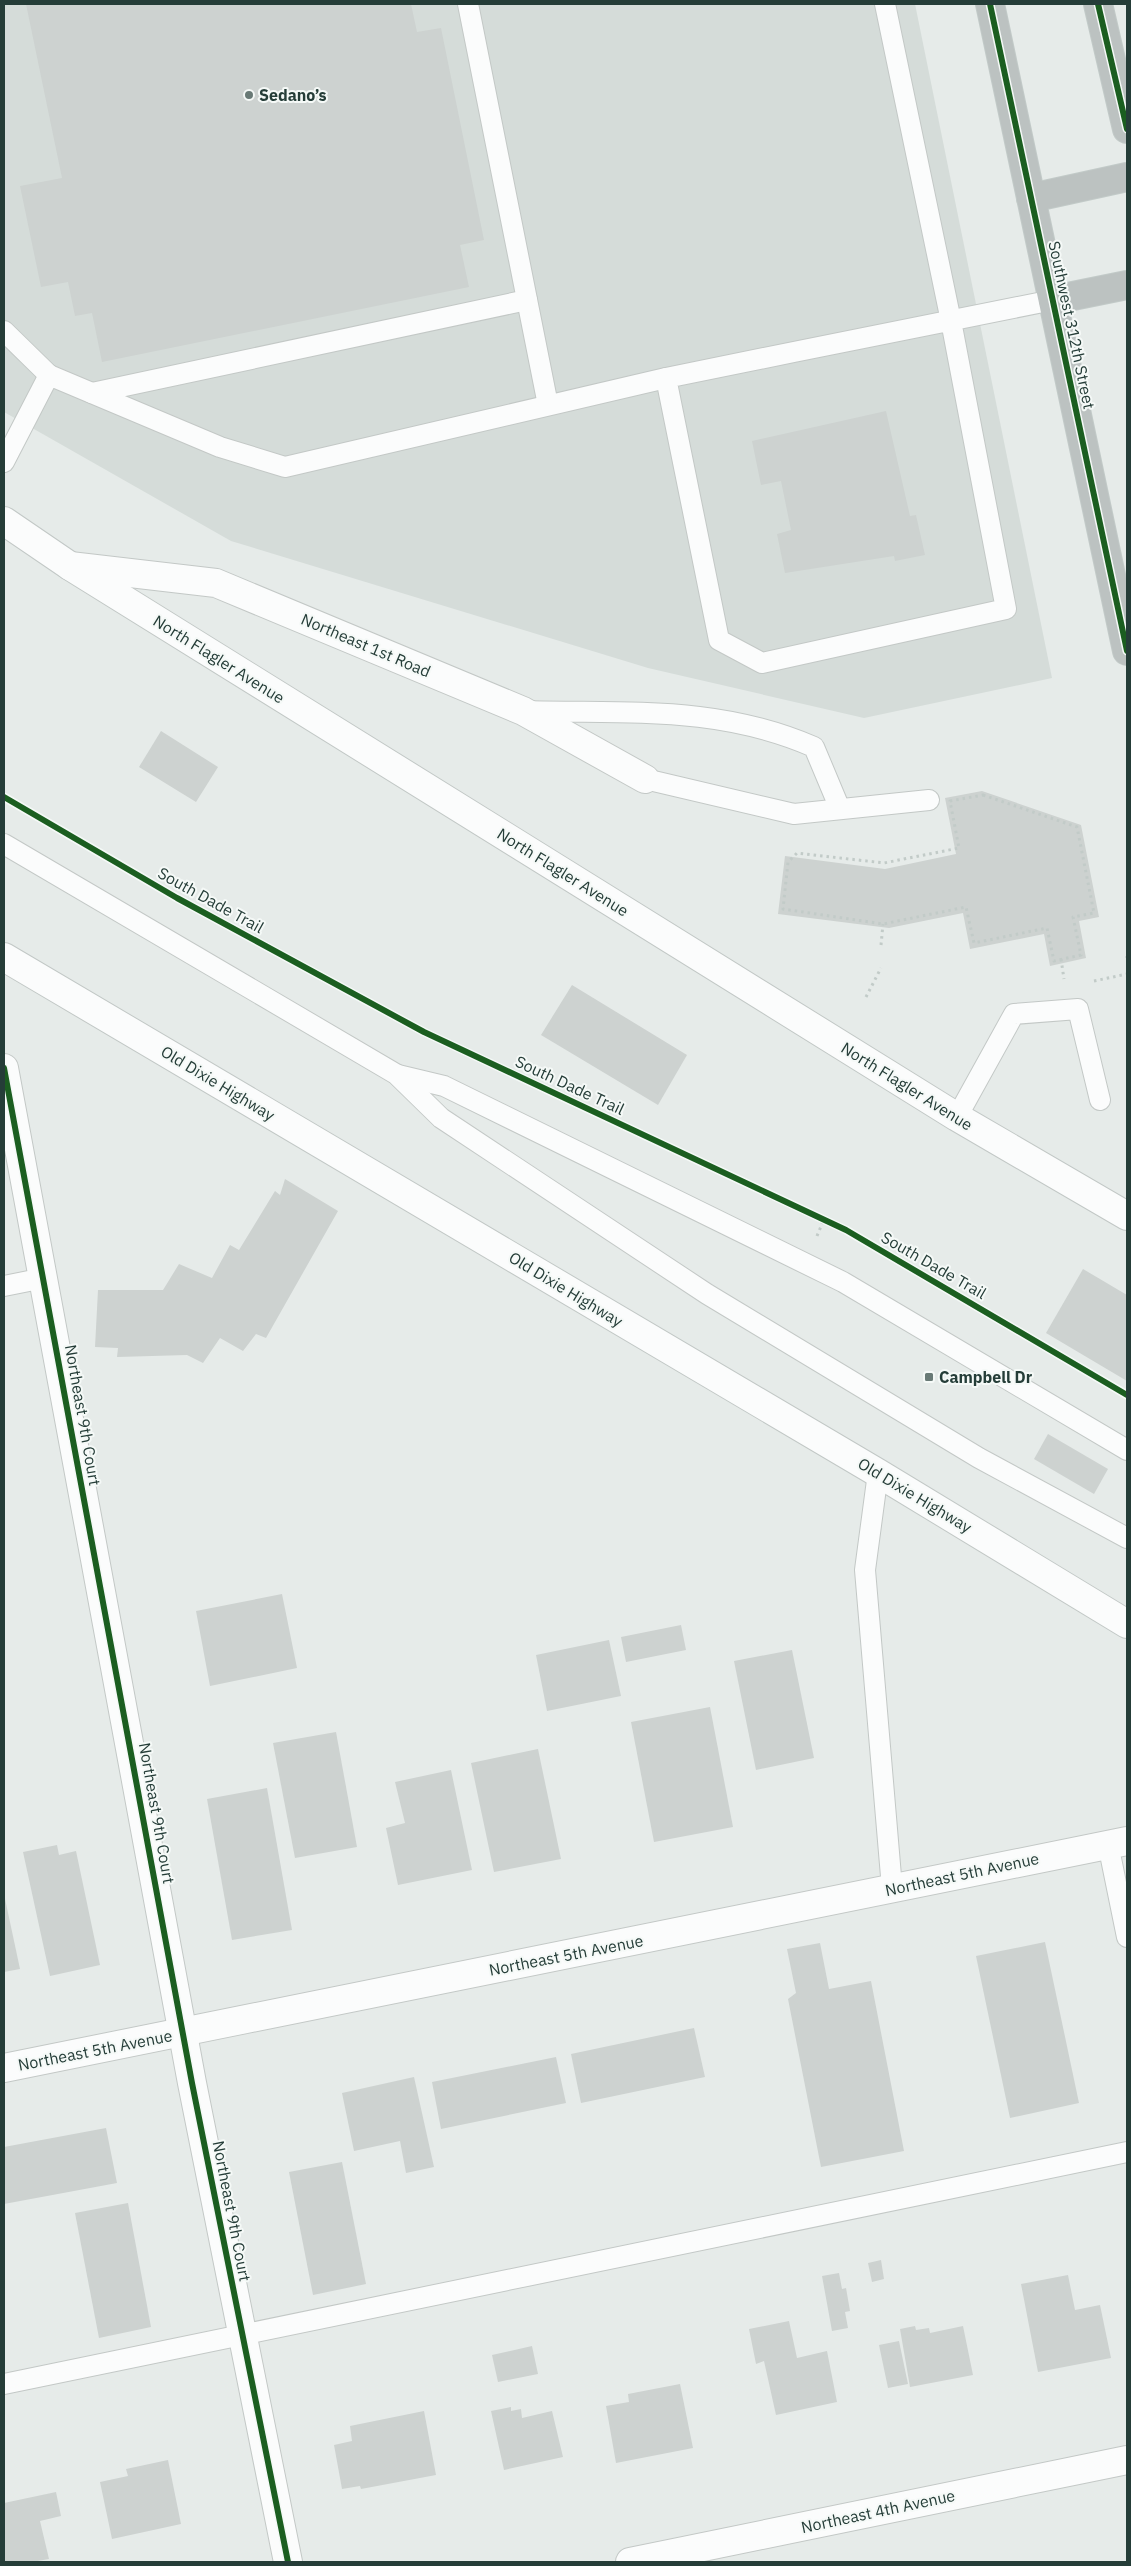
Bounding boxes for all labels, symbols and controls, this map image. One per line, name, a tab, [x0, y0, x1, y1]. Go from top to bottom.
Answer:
place label: Sedano’s	[259, 85, 327, 105]
marker: Sedano’s	[243, 89, 255, 101]
street label: Southwest 312th Street	[1044, 239, 1100, 411]
street label: Northeast 1st Road	[298, 609, 434, 681]
street label: North Flagler Avenue	[150, 610, 289, 708]
street label: North Flagler Avenue	[494, 823, 633, 921]
street label: South Dade Trail	[155, 863, 267, 937]
street label: North Flagler Avenue	[838, 1037, 977, 1135]
street label: Old Dixie Highway	[157, 1041, 279, 1125]
street label: South Dade Trail	[512, 1051, 628, 1119]
street label: South Dade Trail	[878, 1227, 990, 1303]
street label: Old Dixie Highway	[505, 1247, 627, 1331]
street label: Northeast 9th Court	[61, 1343, 105, 1487]
place label: Campbell Dr	[939, 1367, 1033, 1387]
marker: Campbell Dr	[923, 1371, 935, 1383]
street label: Old Dixie Highway	[854, 1453, 976, 1537]
street label: Northeast 9th Court	[135, 1741, 179, 1885]
street label: Northeast 5th Avenue	[883, 1848, 1041, 1900]
street label: Northeast 5th Avenue	[487, 1930, 645, 1980]
street label: Northeast 5th Avenue	[16, 2025, 174, 2075]
street label: Northeast 9th Court	[209, 2139, 255, 2283]
street label: Northeast 4th Avenue	[799, 2485, 957, 2537]

